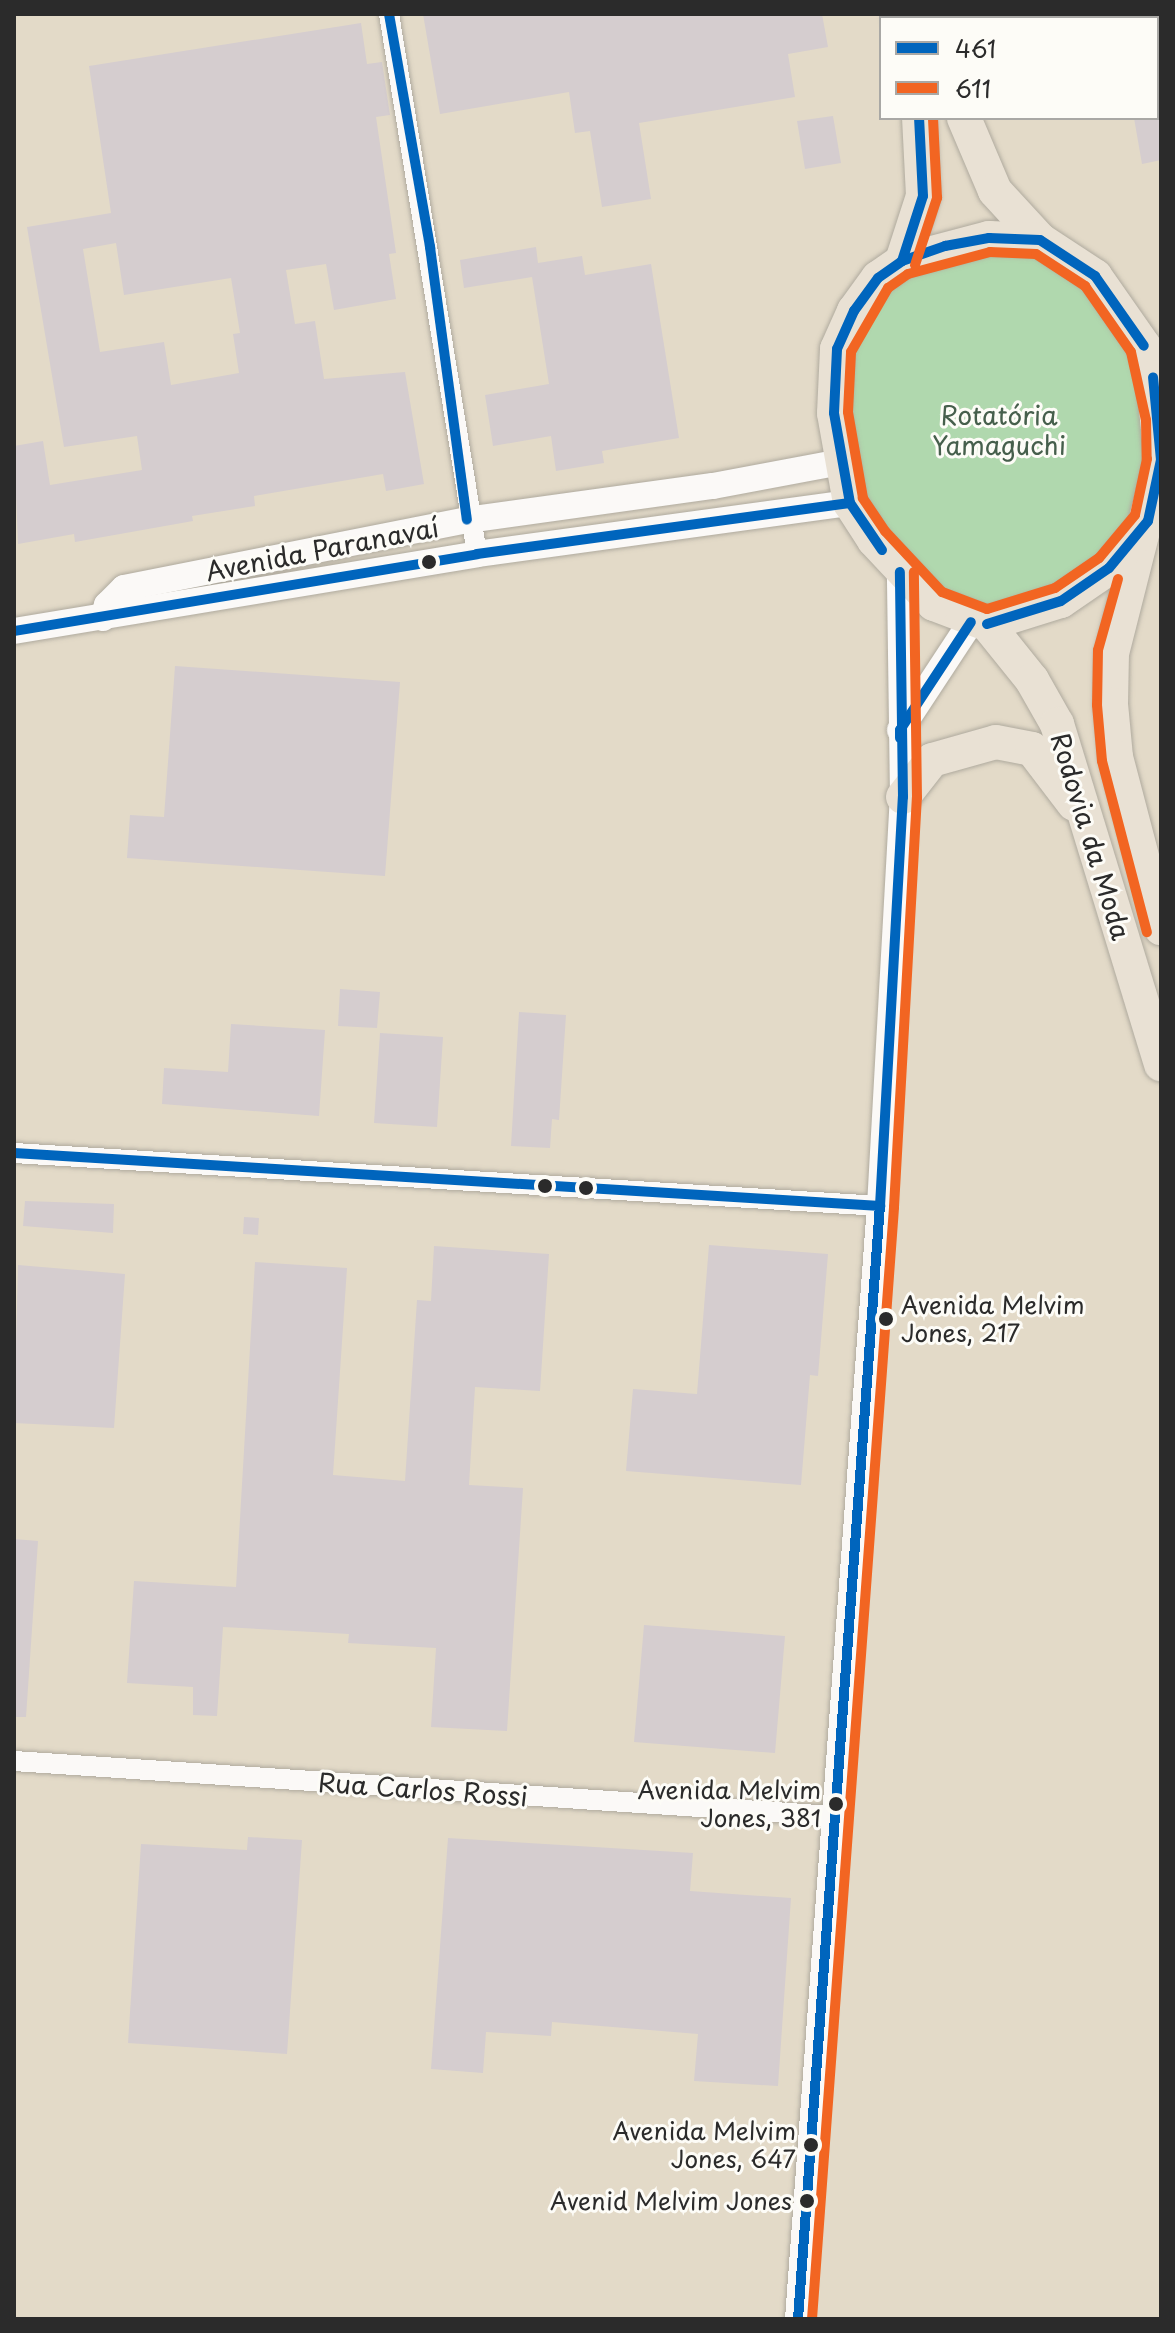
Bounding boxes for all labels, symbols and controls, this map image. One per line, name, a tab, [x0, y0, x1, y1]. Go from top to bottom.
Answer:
legend	[879, 16, 1159, 120]
text: 461	[955, 30, 996, 66]
text: 611	[955, 70, 991, 106]
park label: Rotatória Yamaguchi	[932, 399, 1066, 460]
street label: Avenida Paranavaí	[204, 511, 440, 587]
unlabelled marker	[421, 554, 437, 570]
street label: Rodovia da Moda	[1045, 729, 1137, 943]
unlabelled marker	[537, 1178, 553, 1194]
unlabelled marker	[578, 1180, 594, 1196]
place label: Avenida Melvim Jones, 217	[901, 1291, 1084, 1347]
marker: Avenida Melvim Jones, 217	[878, 1311, 894, 1327]
street label: Rua Carlos Rossi	[317, 1766, 529, 1812]
place label: Avenida Melvim Jones, 381	[638, 1776, 821, 1832]
marker: Avenida Melvim Jones, 381	[828, 1796, 844, 1812]
place label: Avenida Melvim Jones, 647	[613, 2117, 796, 2173]
marker: Avenida Melvim Jones, 647	[803, 2137, 819, 2153]
place label: Avenid Melvim Jones	[551, 2187, 792, 2215]
marker: Avenid Melvim Jones	[799, 2193, 815, 2209]

